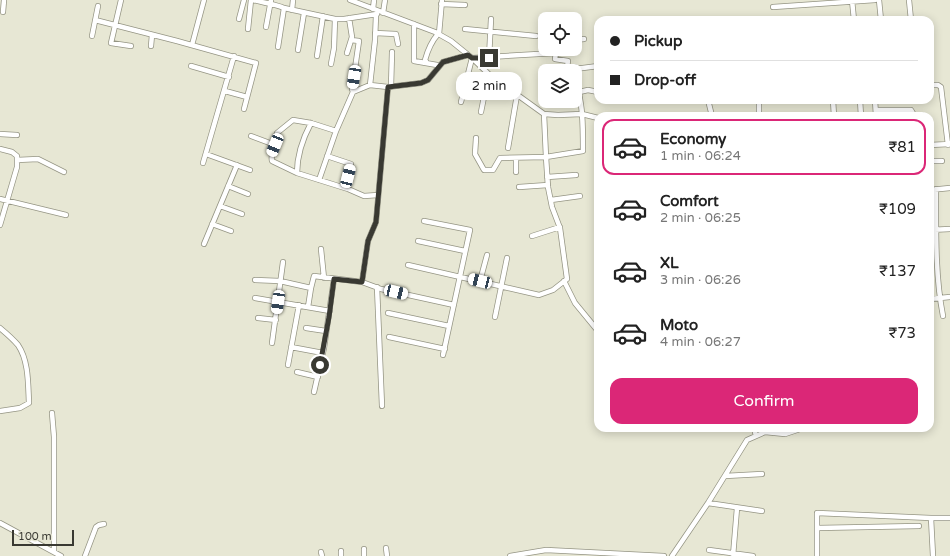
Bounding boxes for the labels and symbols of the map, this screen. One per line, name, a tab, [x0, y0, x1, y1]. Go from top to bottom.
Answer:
route end	[480, 49, 498, 67]
car	[346, 64, 362, 90]
callout: 2 min	[456, 72, 522, 100]
car	[265, 132, 285, 158]
car	[339, 163, 357, 189]
car	[467, 272, 493, 290]
car	[383, 283, 409, 301]
car	[270, 289, 286, 315]
route start	[311, 356, 329, 374]
scale bar	[12, 528, 74, 547]

